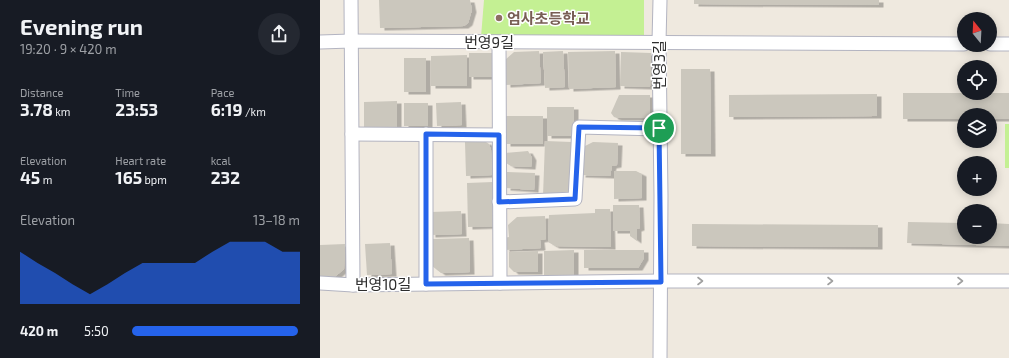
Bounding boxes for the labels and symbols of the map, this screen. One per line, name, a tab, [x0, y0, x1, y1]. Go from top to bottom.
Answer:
place label: 엄사초등학교	[507, 9, 590, 27]
north arrow	[957, 12, 997, 52]
marker: 엄사초등학교	[494, 13, 504, 23]
street label: 번영9길	[464, 33, 514, 51]
street label: 번영3길	[650, 40, 668, 90]
pin	[642, 111, 676, 145]
street label: 번영10길	[355, 275, 411, 293]
one-way arrow	[697, 277, 703, 286]
one-way arrow	[827, 277, 833, 285]
one-way arrow	[957, 277, 963, 285]

